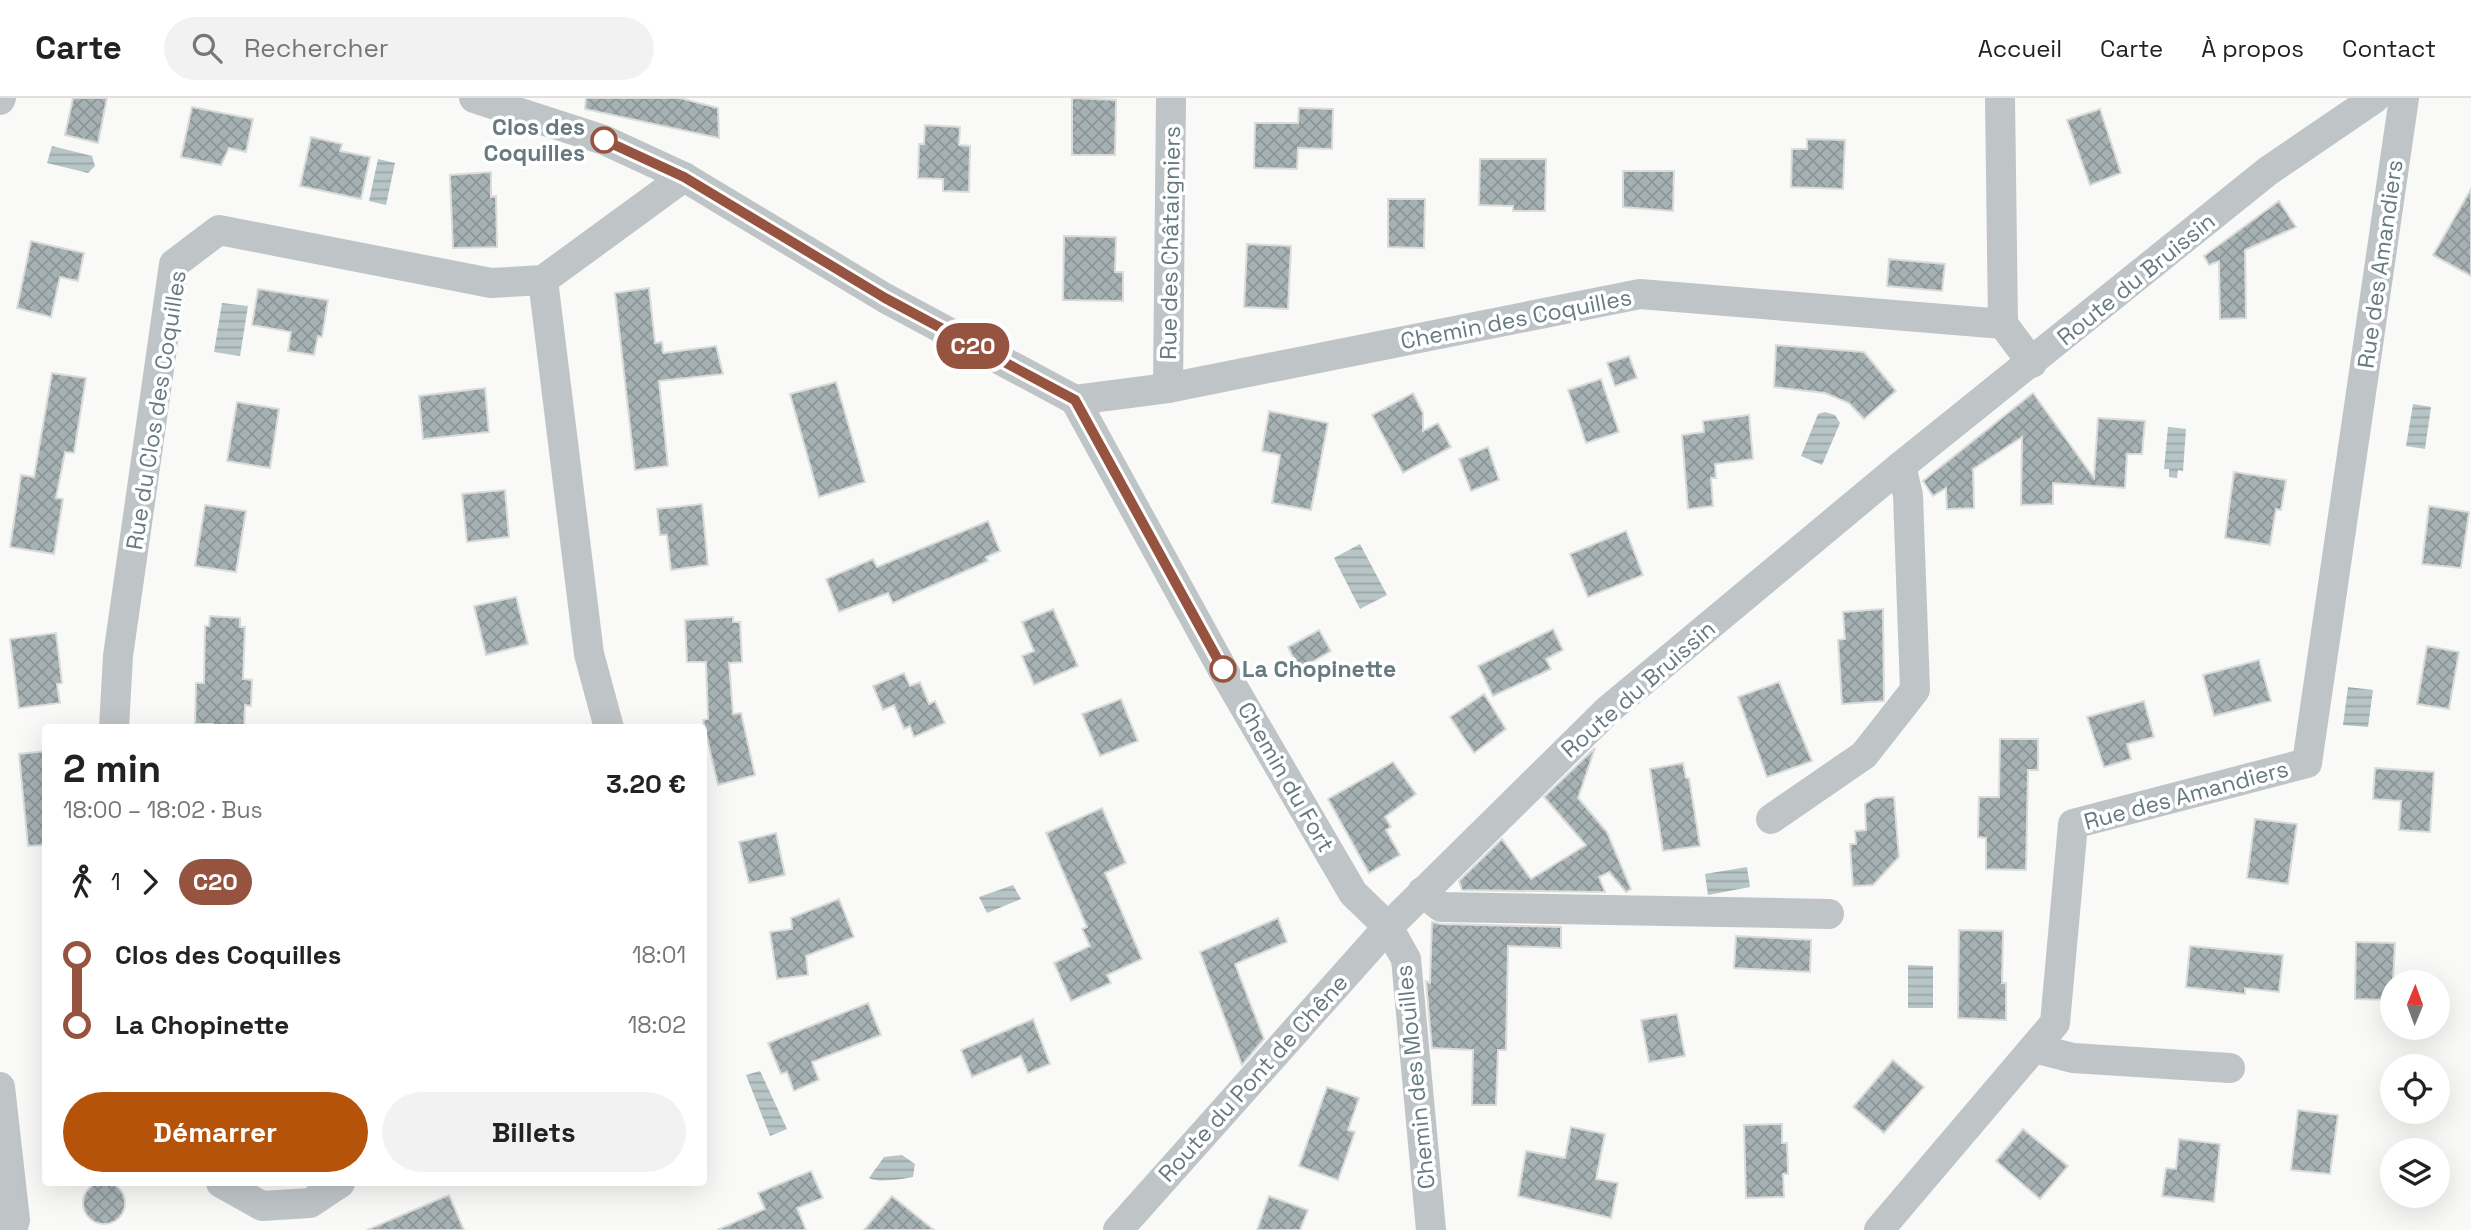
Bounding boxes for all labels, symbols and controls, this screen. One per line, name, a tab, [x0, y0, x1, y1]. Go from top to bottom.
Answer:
search box	[164, 17, 654, 80]
text: Carte	[35, 27, 122, 69]
icon: search	[188, 29, 226, 67]
text: Rechercher	[244, 31, 389, 65]
text: Accueil	[1978, 33, 2062, 64]
text: Carte	[2100, 33, 2163, 64]
text: À propos	[2201, 33, 2304, 64]
text: Contact	[2342, 33, 2436, 64]
place label: Clos des Coquilles	[484, 112, 585, 168]
street label: Rue des Châtaigniers	[1153, 126, 1187, 360]
marker: Clos des Coquilles	[591, 127, 617, 153]
street label: Rue des Amandiers	[2350, 158, 2410, 370]
street label: Route du Bruissin	[2051, 206, 2221, 352]
street label: Rue du Clos des Coquilles	[119, 268, 193, 552]
street label: Chemin des Coquilles	[1398, 282, 1634, 356]
line badge: C20	[933, 323, 1013, 369]
text: C20	[950, 330, 996, 361]
street label: Route du Bruissin	[1555, 614, 1721, 764]
place label: La Chopinette	[1242, 654, 1396, 684]
marker: La Chopinette	[1210, 656, 1236, 682]
street label: Chemin du Fort	[1231, 697, 1341, 857]
text: 2 min	[63, 745, 161, 793]
street label: Rue des Amandiers	[2080, 753, 2292, 837]
text: 3.20 €	[606, 767, 686, 801]
text: 18:00 – 18:02 · Bus	[63, 795, 263, 825]
icon: walk	[63, 863, 101, 901]
icon: forward	[131, 863, 169, 901]
text: C20	[193, 866, 238, 897]
text: 1	[111, 867, 121, 897]
text: Clos des Coquilles	[115, 938, 341, 972]
text: 18:01	[632, 940, 686, 970]
street label: Chemin des Mouilles	[1388, 963, 1442, 1191]
street label: Route du Pont de Chêne	[1152, 968, 1354, 1188]
north arrow	[2380, 970, 2450, 1040]
map controls	[2380, 970, 2450, 1208]
text: La Chopinette	[115, 1008, 289, 1042]
text: 18:02	[628, 1010, 686, 1040]
button: locate	[2380, 1054, 2450, 1124]
button: Démarrer	[63, 1092, 368, 1172]
button: Billets	[382, 1092, 686, 1172]
button: layers	[2380, 1138, 2450, 1208]

